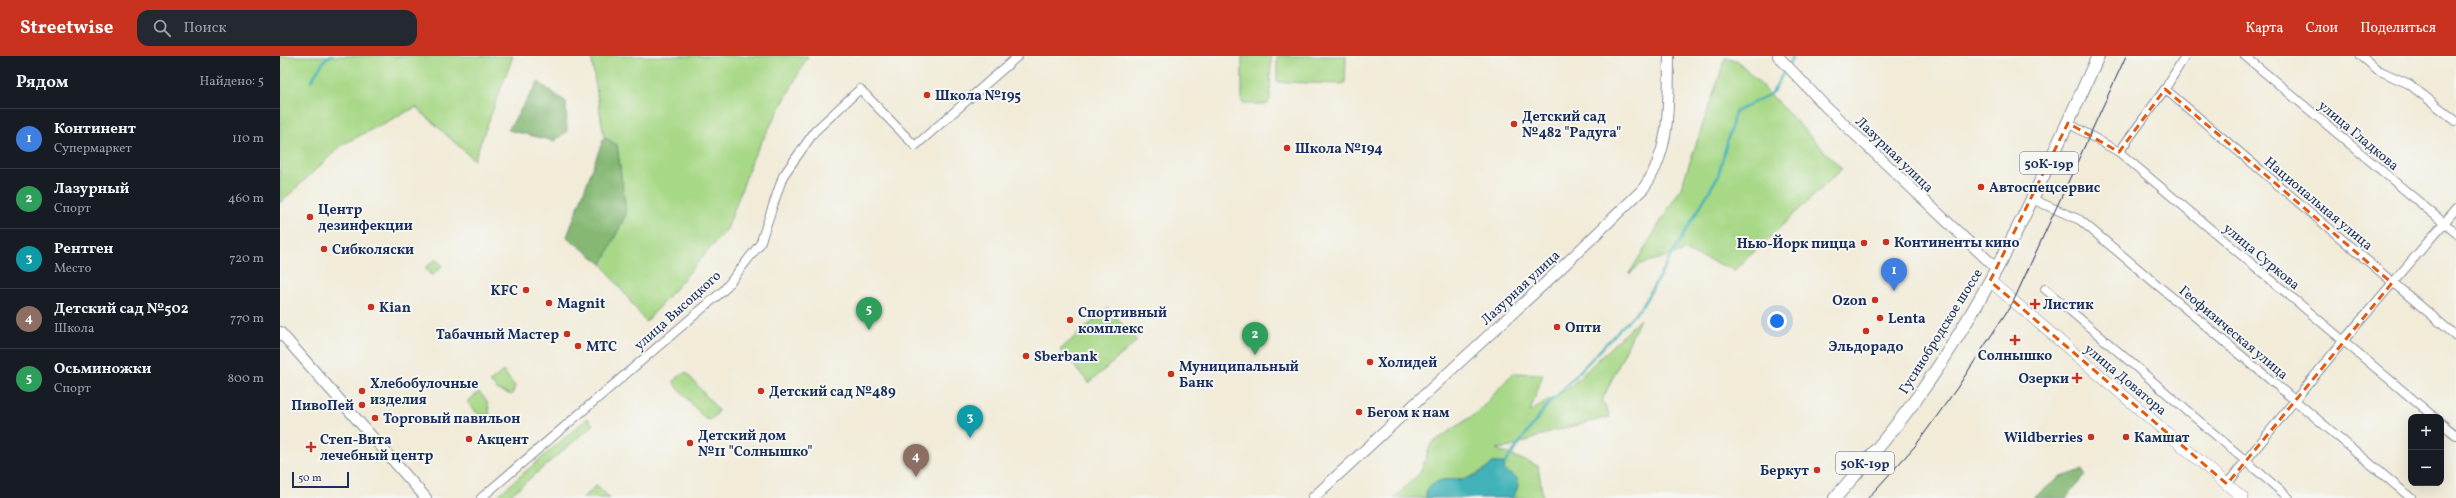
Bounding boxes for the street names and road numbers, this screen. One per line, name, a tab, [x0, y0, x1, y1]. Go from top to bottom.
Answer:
street label: улица Гладкова	[2314, 97, 2402, 176]
street label: Лазурная улица	[1851, 113, 1937, 197]
road number: 50К-19р	[2020, 152, 2078, 174]
street label: Национальная улица	[2260, 153, 2376, 255]
street label: улица Суркова	[2219, 219, 2303, 295]
street label: Лазурная улица	[1477, 246, 1565, 330]
street label: Гусинобродское шоссе	[1895, 265, 1988, 398]
street label: улица Высоцкого	[630, 267, 726, 355]
street label: Геофизическая улица	[2174, 282, 2292, 385]
street label: улица Доватора	[2080, 340, 2170, 420]
road number: 50К-19р	[1836, 452, 1894, 474]

